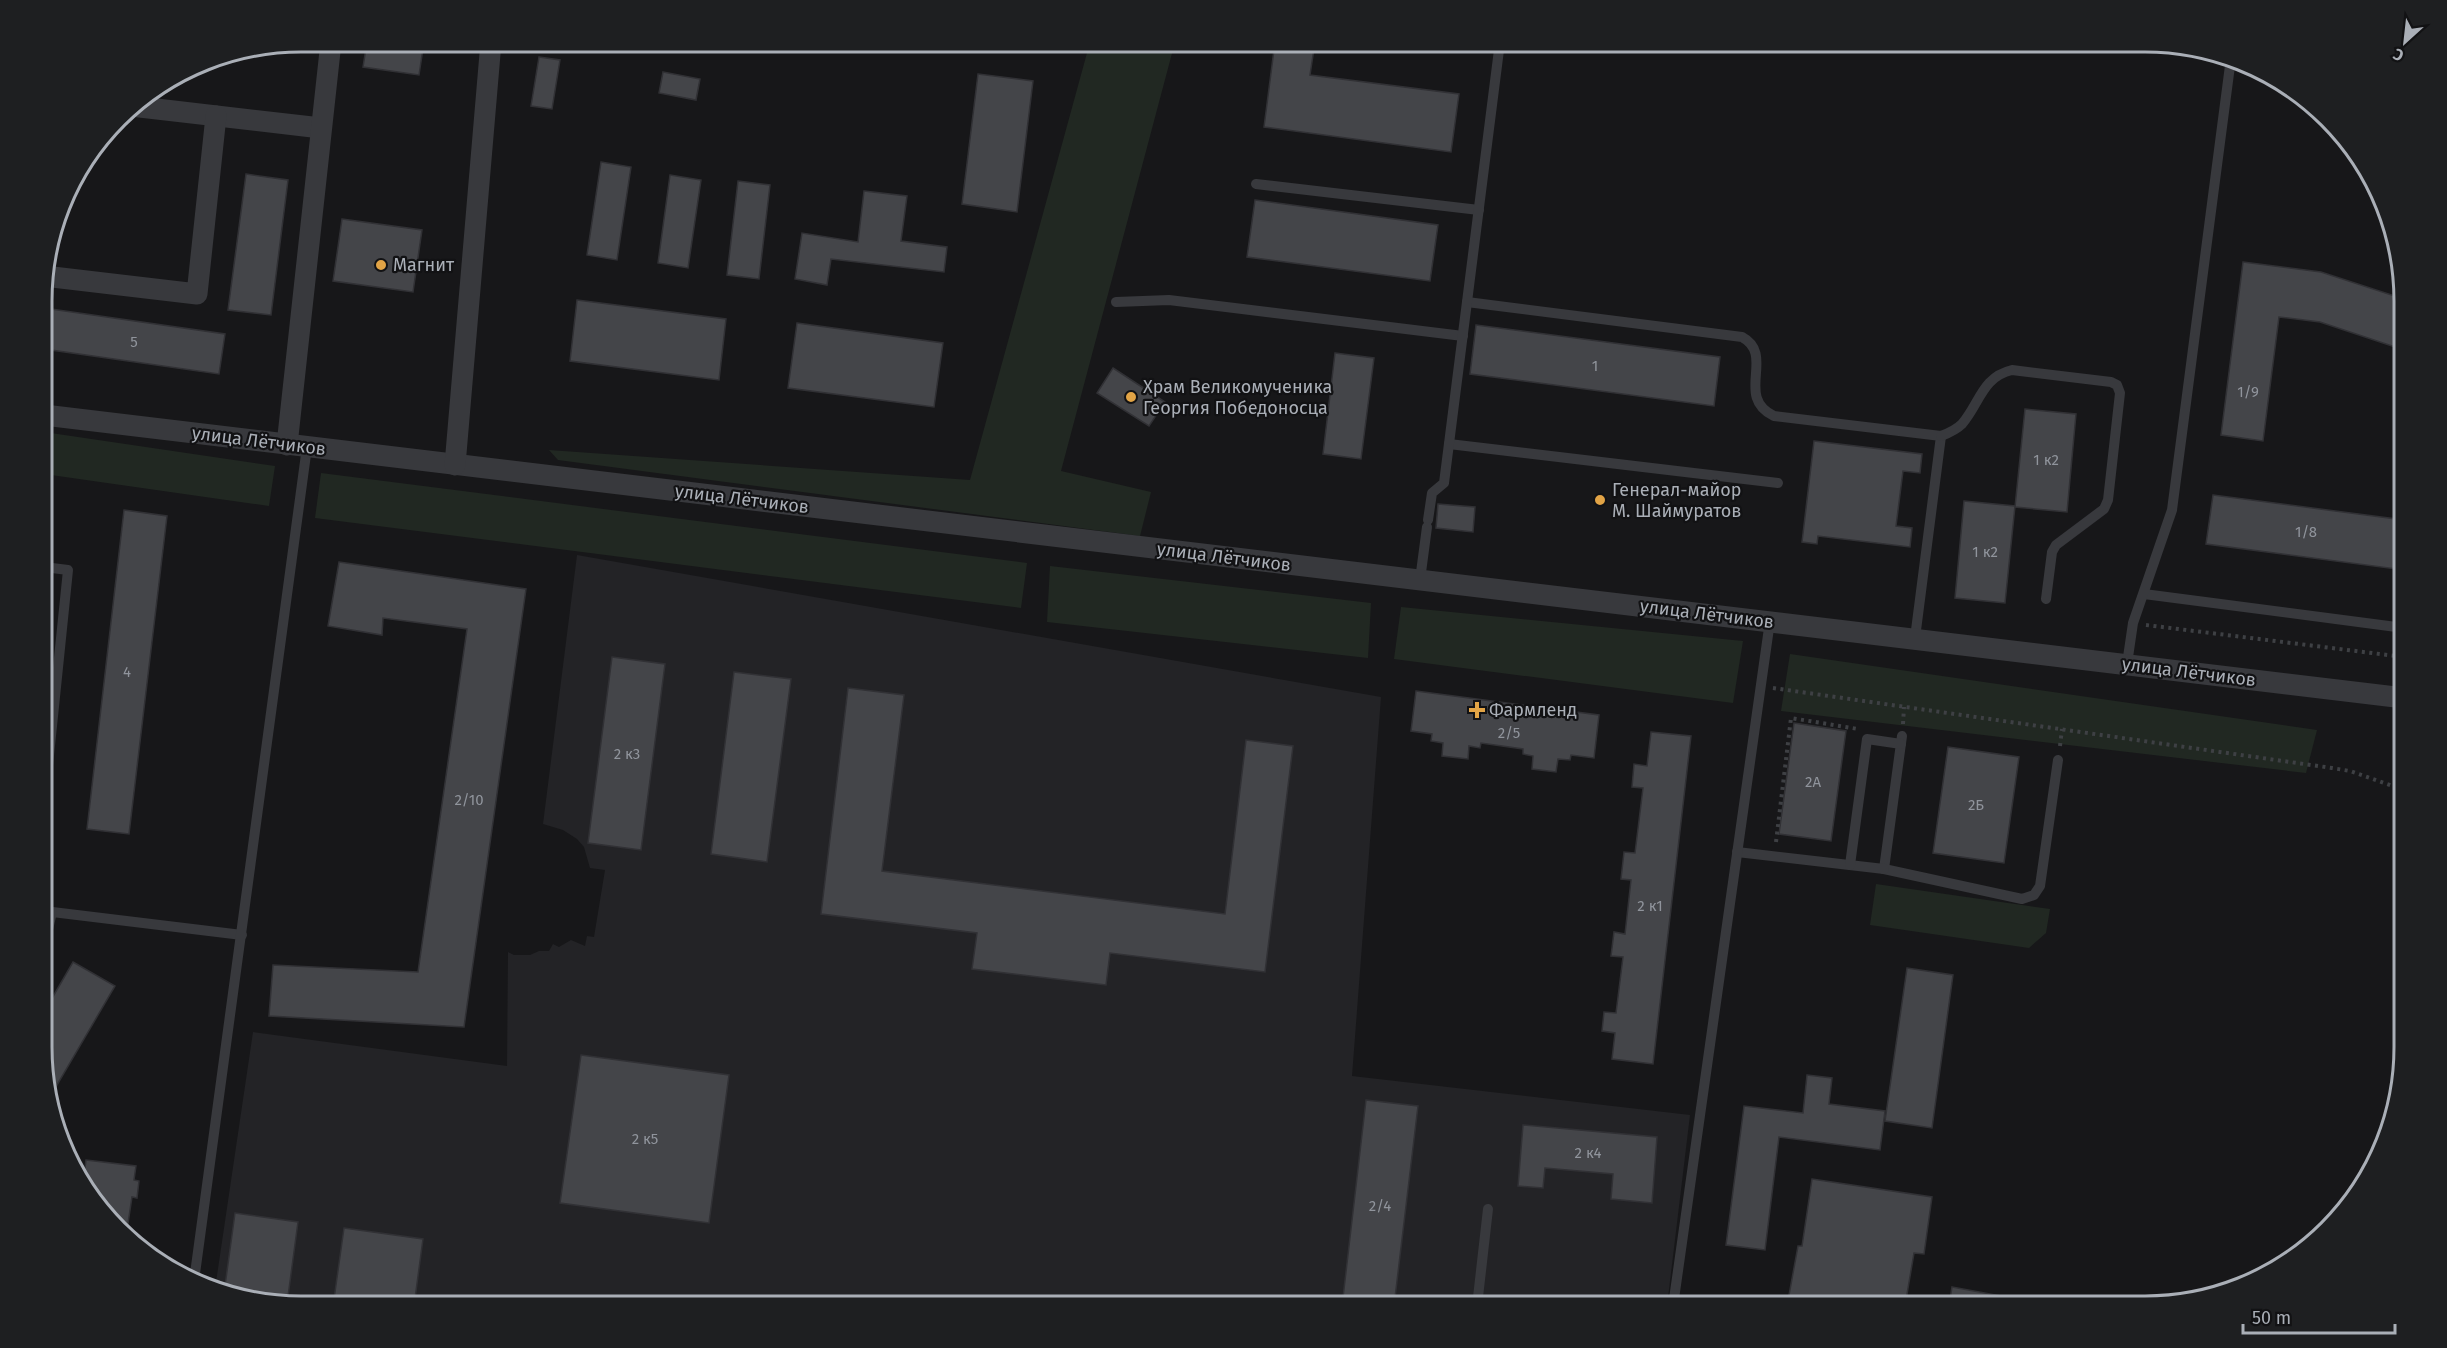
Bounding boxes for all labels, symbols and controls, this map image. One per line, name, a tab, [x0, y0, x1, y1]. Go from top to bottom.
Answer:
north arrow	[2375, 12, 2435, 72]
text: С	[2389, 44, 2407, 65]
place label: Магнит	[393, 254, 455, 276]
marker: Магнит	[374, 258, 388, 272]
house number: 5	[130, 333, 138, 351]
house number: 1	[1592, 357, 1598, 375]
place label: Храм Великомученика Георгия Победоносца	[1143, 376, 1332, 419]
house number: 1/9	[2237, 383, 2259, 401]
marker: Храм Великомученика Георгия Победоносца	[1124, 390, 1138, 404]
street label: улица Лётчиков	[191, 422, 327, 460]
house number: 1 к2	[2033, 451, 2059, 469]
place label: Генерал-майор М. Шаймуратов	[1612, 479, 1741, 522]
street label: улица Лётчиков	[674, 480, 810, 518]
marker: Генерал-майор М. Шаймуратов	[1593, 493, 1607, 507]
house number: 1/8	[2295, 523, 2317, 541]
street label: улица Лётчиков	[1156, 538, 1292, 576]
house number: 1 к2	[1972, 543, 1998, 561]
street label: улица Лётчиков	[1639, 595, 1775, 633]
street label: улица Лётчиков	[2121, 653, 2257, 691]
house number: 4	[123, 663, 131, 681]
place label: Фармленд	[1489, 699, 1577, 721]
marker: Фармленд	[1470, 703, 1484, 717]
house number: 2/5	[1498, 724, 1520, 742]
house number: 2 к3	[614, 745, 640, 763]
house number: 2А	[1805, 773, 1821, 791]
house number: 2/10	[454, 791, 484, 809]
house number: 2Б	[1968, 796, 1984, 814]
house number: 2 к1	[1637, 897, 1663, 915]
house number: 2 к5	[632, 1130, 658, 1148]
house number: 2 к4	[1575, 1144, 1601, 1162]
house number: 2/4	[1369, 1197, 1391, 1215]
scale bar	[2243, 1297, 2394, 1335]
text: 50 m	[2252, 1307, 2291, 1329]

